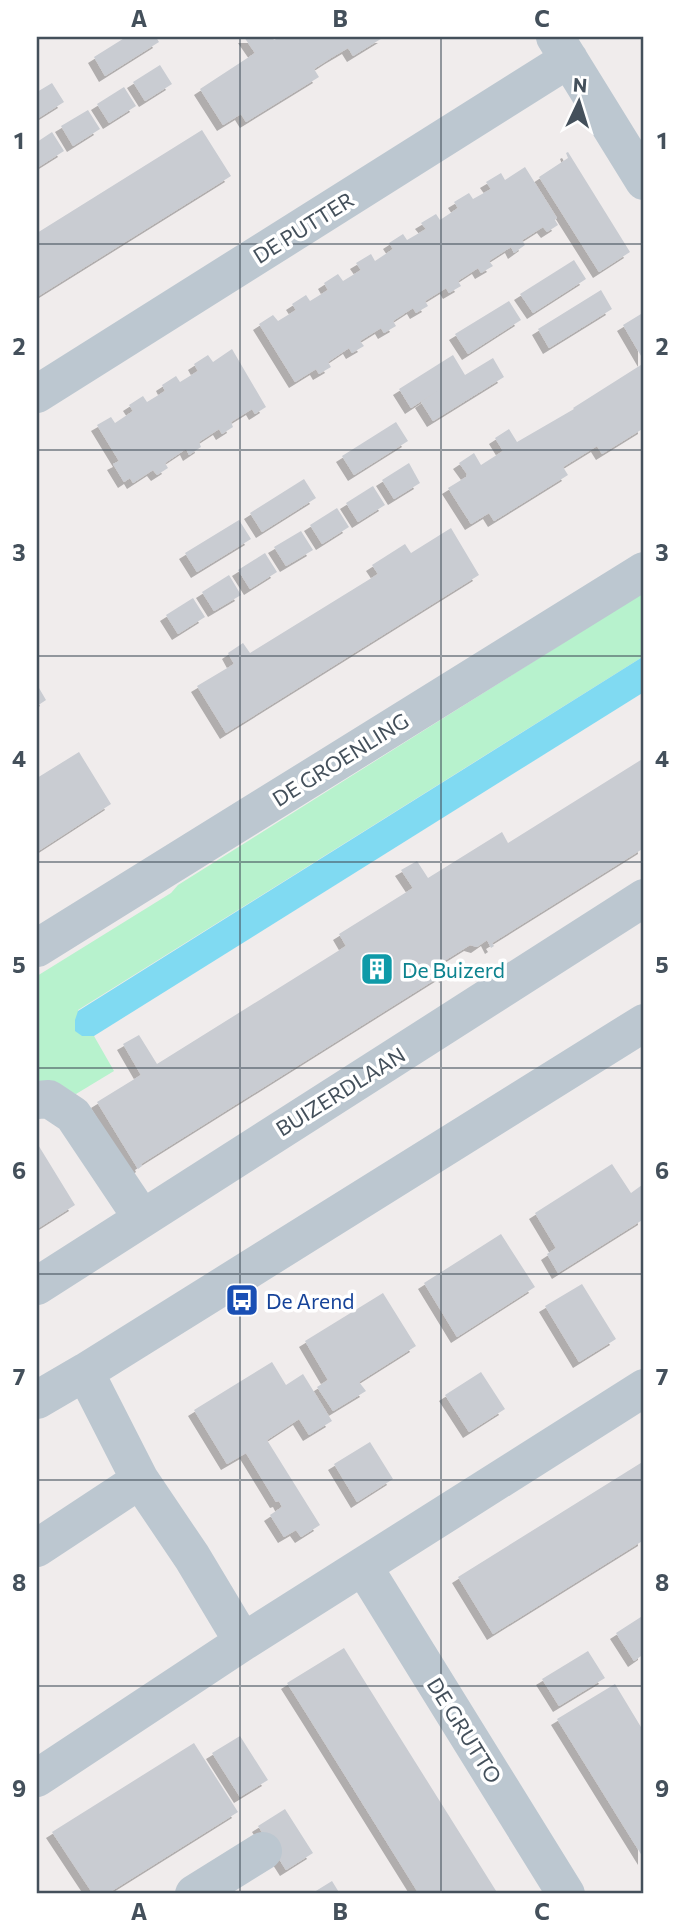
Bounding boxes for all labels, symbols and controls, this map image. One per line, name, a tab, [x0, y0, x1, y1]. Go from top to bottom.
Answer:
text: A	[131, 4, 148, 32]
text: B	[332, 4, 348, 32]
text: C	[534, 4, 550, 32]
north arrow	[544, 66, 614, 136]
text: N	[572, 73, 588, 97]
text: 1	[14, 126, 24, 154]
text: 1	[657, 126, 667, 154]
street label: DE PUTTER	[248, 186, 358, 268]
text: 2	[12, 332, 26, 360]
text: 2	[655, 332, 669, 360]
text: 3	[12, 538, 26, 566]
text: 3	[655, 538, 669, 566]
street label: DE GROENLING	[267, 707, 413, 811]
text: 4	[12, 744, 26, 772]
text: 4	[655, 744, 669, 772]
text: 5	[12, 950, 26, 978]
building icon: De Buizerd	[358, 950, 396, 988]
text: 5	[655, 950, 669, 978]
place label: De Buizerd	[402, 957, 505, 982]
street label: BUIZERDLAAN	[271, 1041, 409, 1141]
text: 6	[12, 1156, 26, 1184]
text: 6	[655, 1156, 669, 1184]
bus stop icon: De Arend	[223, 1281, 261, 1319]
place label: De Arend	[266, 1288, 354, 1313]
text: 7	[13, 1362, 25, 1390]
text: 7	[656, 1362, 668, 1390]
text: 8	[12, 1568, 26, 1596]
text: 8	[655, 1568, 669, 1596]
street label: DE GRUTTO	[423, 1673, 507, 1787]
text: 9	[12, 1774, 26, 1802]
text: 9	[655, 1774, 669, 1802]
text: A	[131, 1897, 148, 1925]
text: B	[332, 1897, 348, 1925]
text: C	[534, 1897, 550, 1925]

